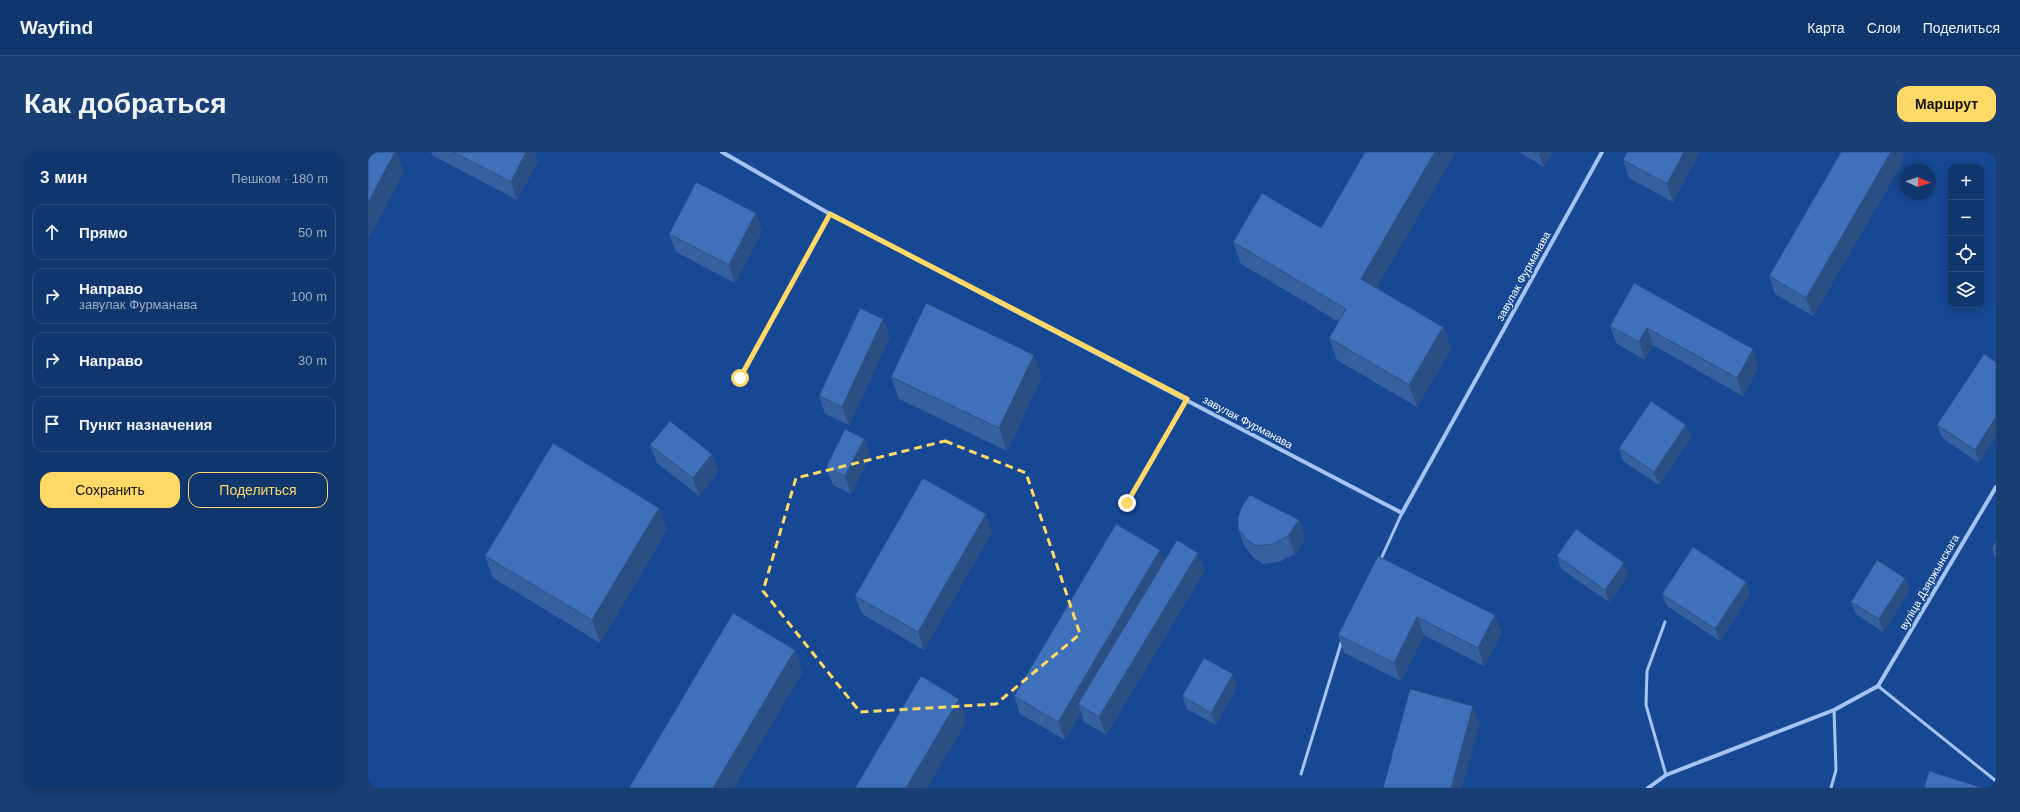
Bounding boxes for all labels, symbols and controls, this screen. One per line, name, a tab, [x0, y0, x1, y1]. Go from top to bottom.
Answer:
text: Wayfind	[20, 17, 93, 38]
text: Карта	[1807, 20, 1845, 36]
text: Слои	[1867, 20, 1901, 36]
text: Поделиться	[1923, 20, 2000, 36]
button: Маршрут	[1897, 86, 1996, 122]
text: Как добраться	[24, 88, 226, 119]
north arrow	[1900, 164, 1936, 200]
map controls	[1948, 164, 1984, 308]
button: +	[1948, 164, 1984, 200]
text: 3 мин	[40, 168, 87, 187]
text: Пешком · 180 m	[231, 171, 328, 186]
button: −	[1948, 200, 1984, 236]
icon: ahead	[41, 221, 63, 243]
text: Прямо	[79, 224, 128, 241]
text: 50 m	[298, 225, 327, 240]
street label: завулак Фурманава	[1494, 229, 1553, 323]
button: locate	[1948, 236, 1984, 272]
button: layers	[1948, 272, 1984, 308]
text: Направо	[79, 280, 143, 297]
icon: right	[41, 285, 63, 307]
text: 100 m	[291, 289, 327, 304]
text: завулак Фурманава	[79, 297, 197, 312]
icon: right	[41, 349, 63, 371]
text: Направо	[79, 352, 143, 369]
text: 30 m	[298, 353, 327, 368]
route start	[731, 369, 749, 387]
street label: завулак Фурманава	[1201, 393, 1296, 451]
icon: arrive	[41, 413, 63, 435]
text: Пункт назначения	[79, 416, 212, 433]
button: Сохранить	[40, 472, 180, 508]
button: Поделиться	[188, 472, 328, 508]
route end	[1118, 494, 1136, 512]
street label: вуліца Дзяржынскага	[1897, 531, 1962, 632]

